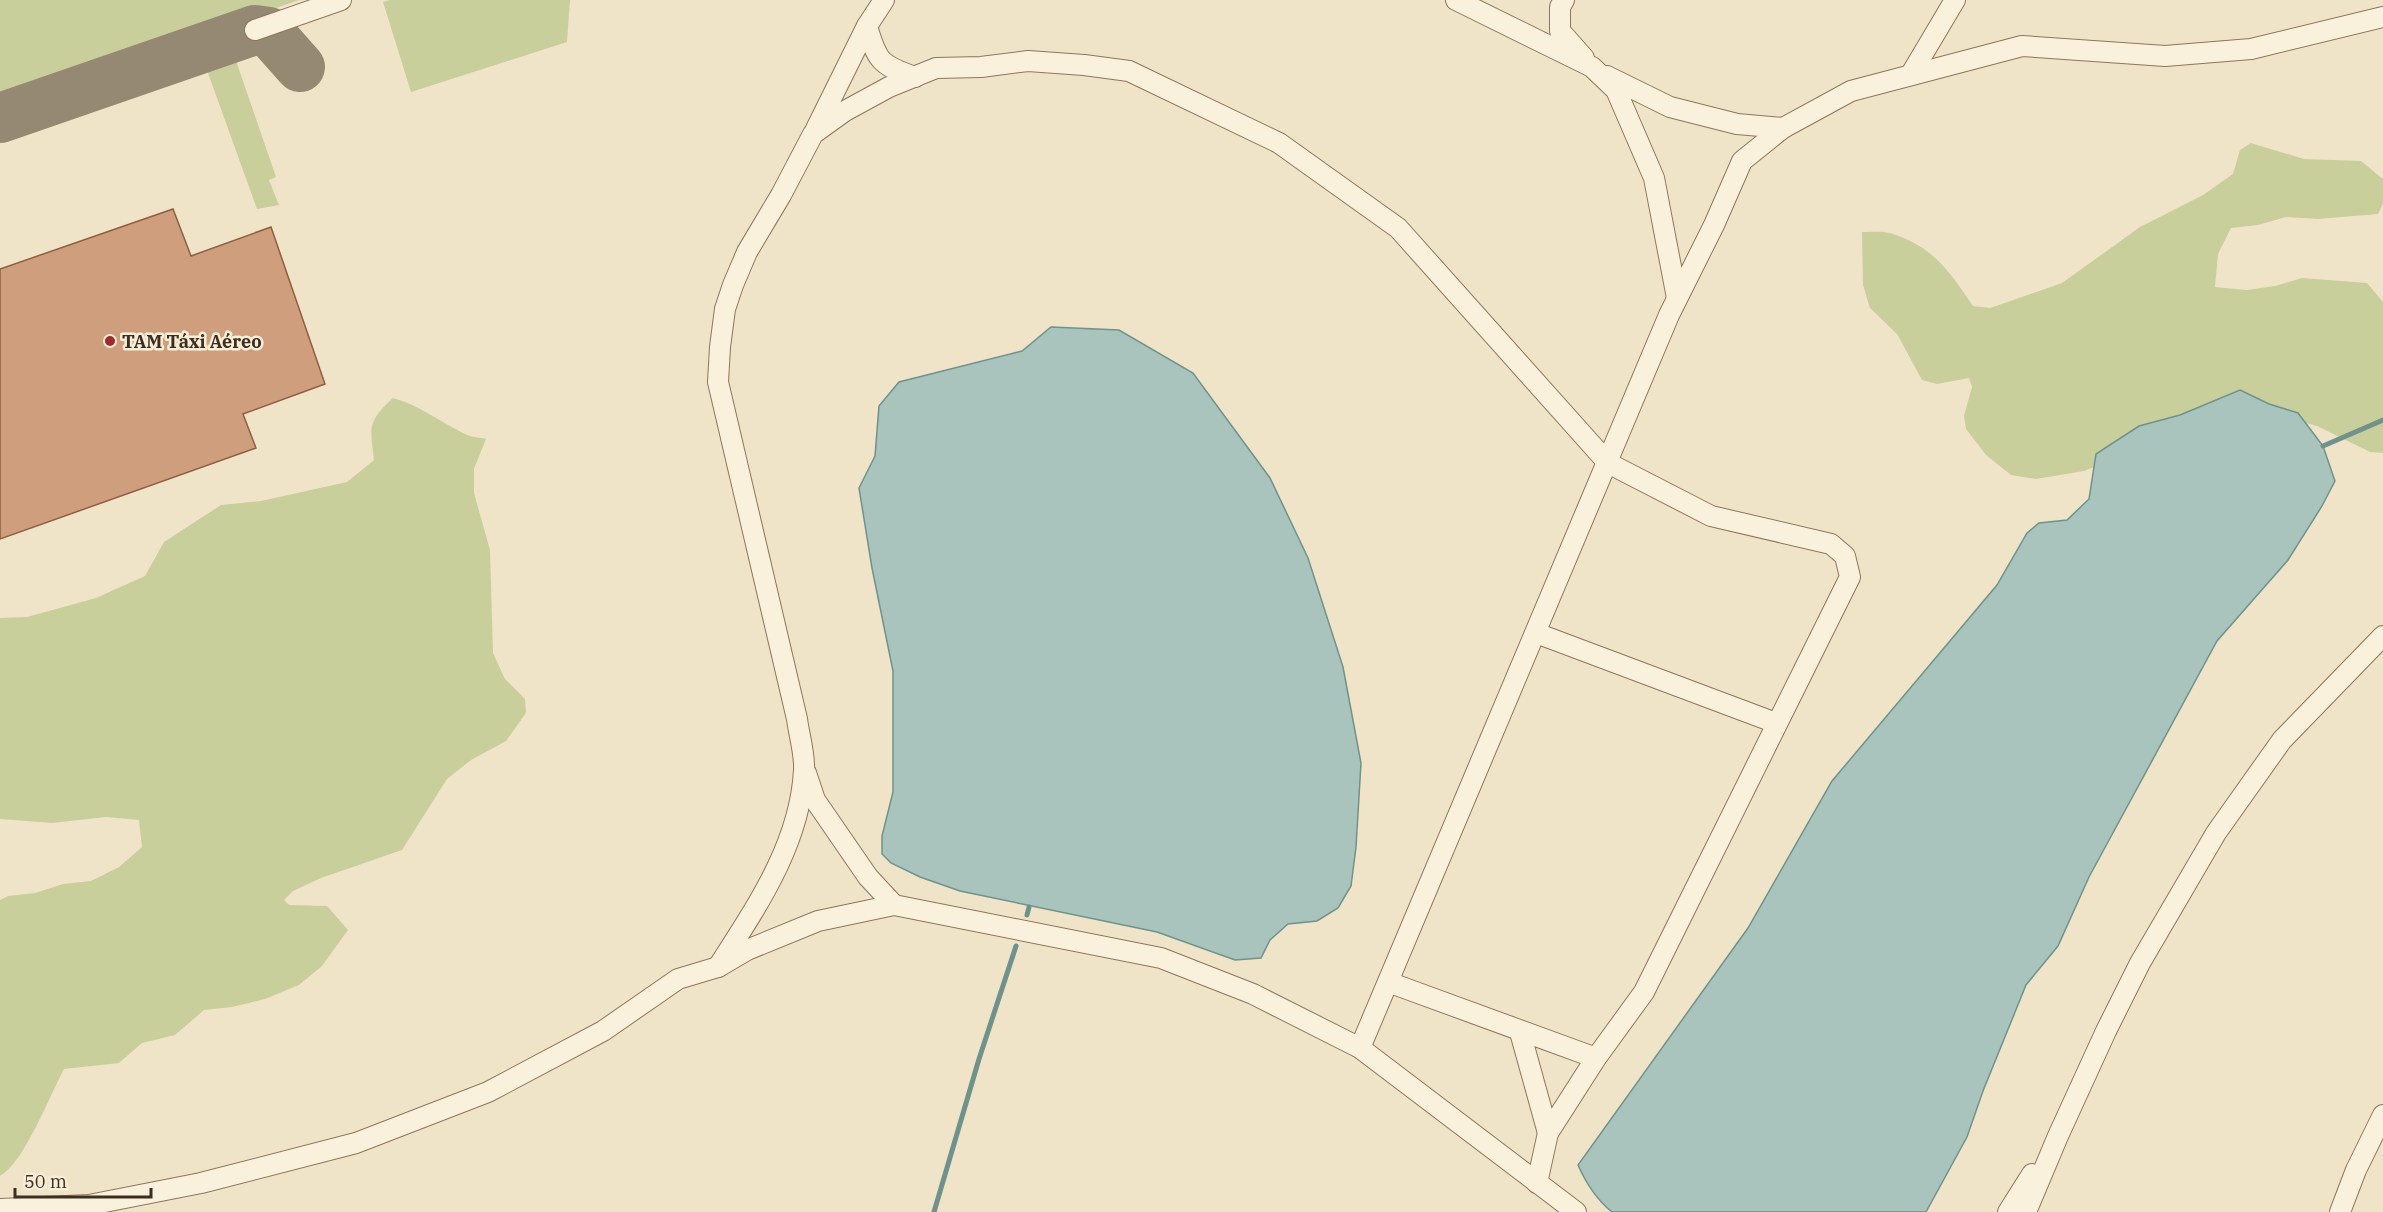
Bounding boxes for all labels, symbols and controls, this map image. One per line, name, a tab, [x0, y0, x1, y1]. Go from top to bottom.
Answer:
place label: TAM Táxi Aéreo	[122, 330, 262, 353]
marker: TAM Táxi Aéreo	[103, 334, 117, 348]
scale bar	[15, 1161, 152, 1199]
text: 50 m	[24, 1170, 67, 1193]

